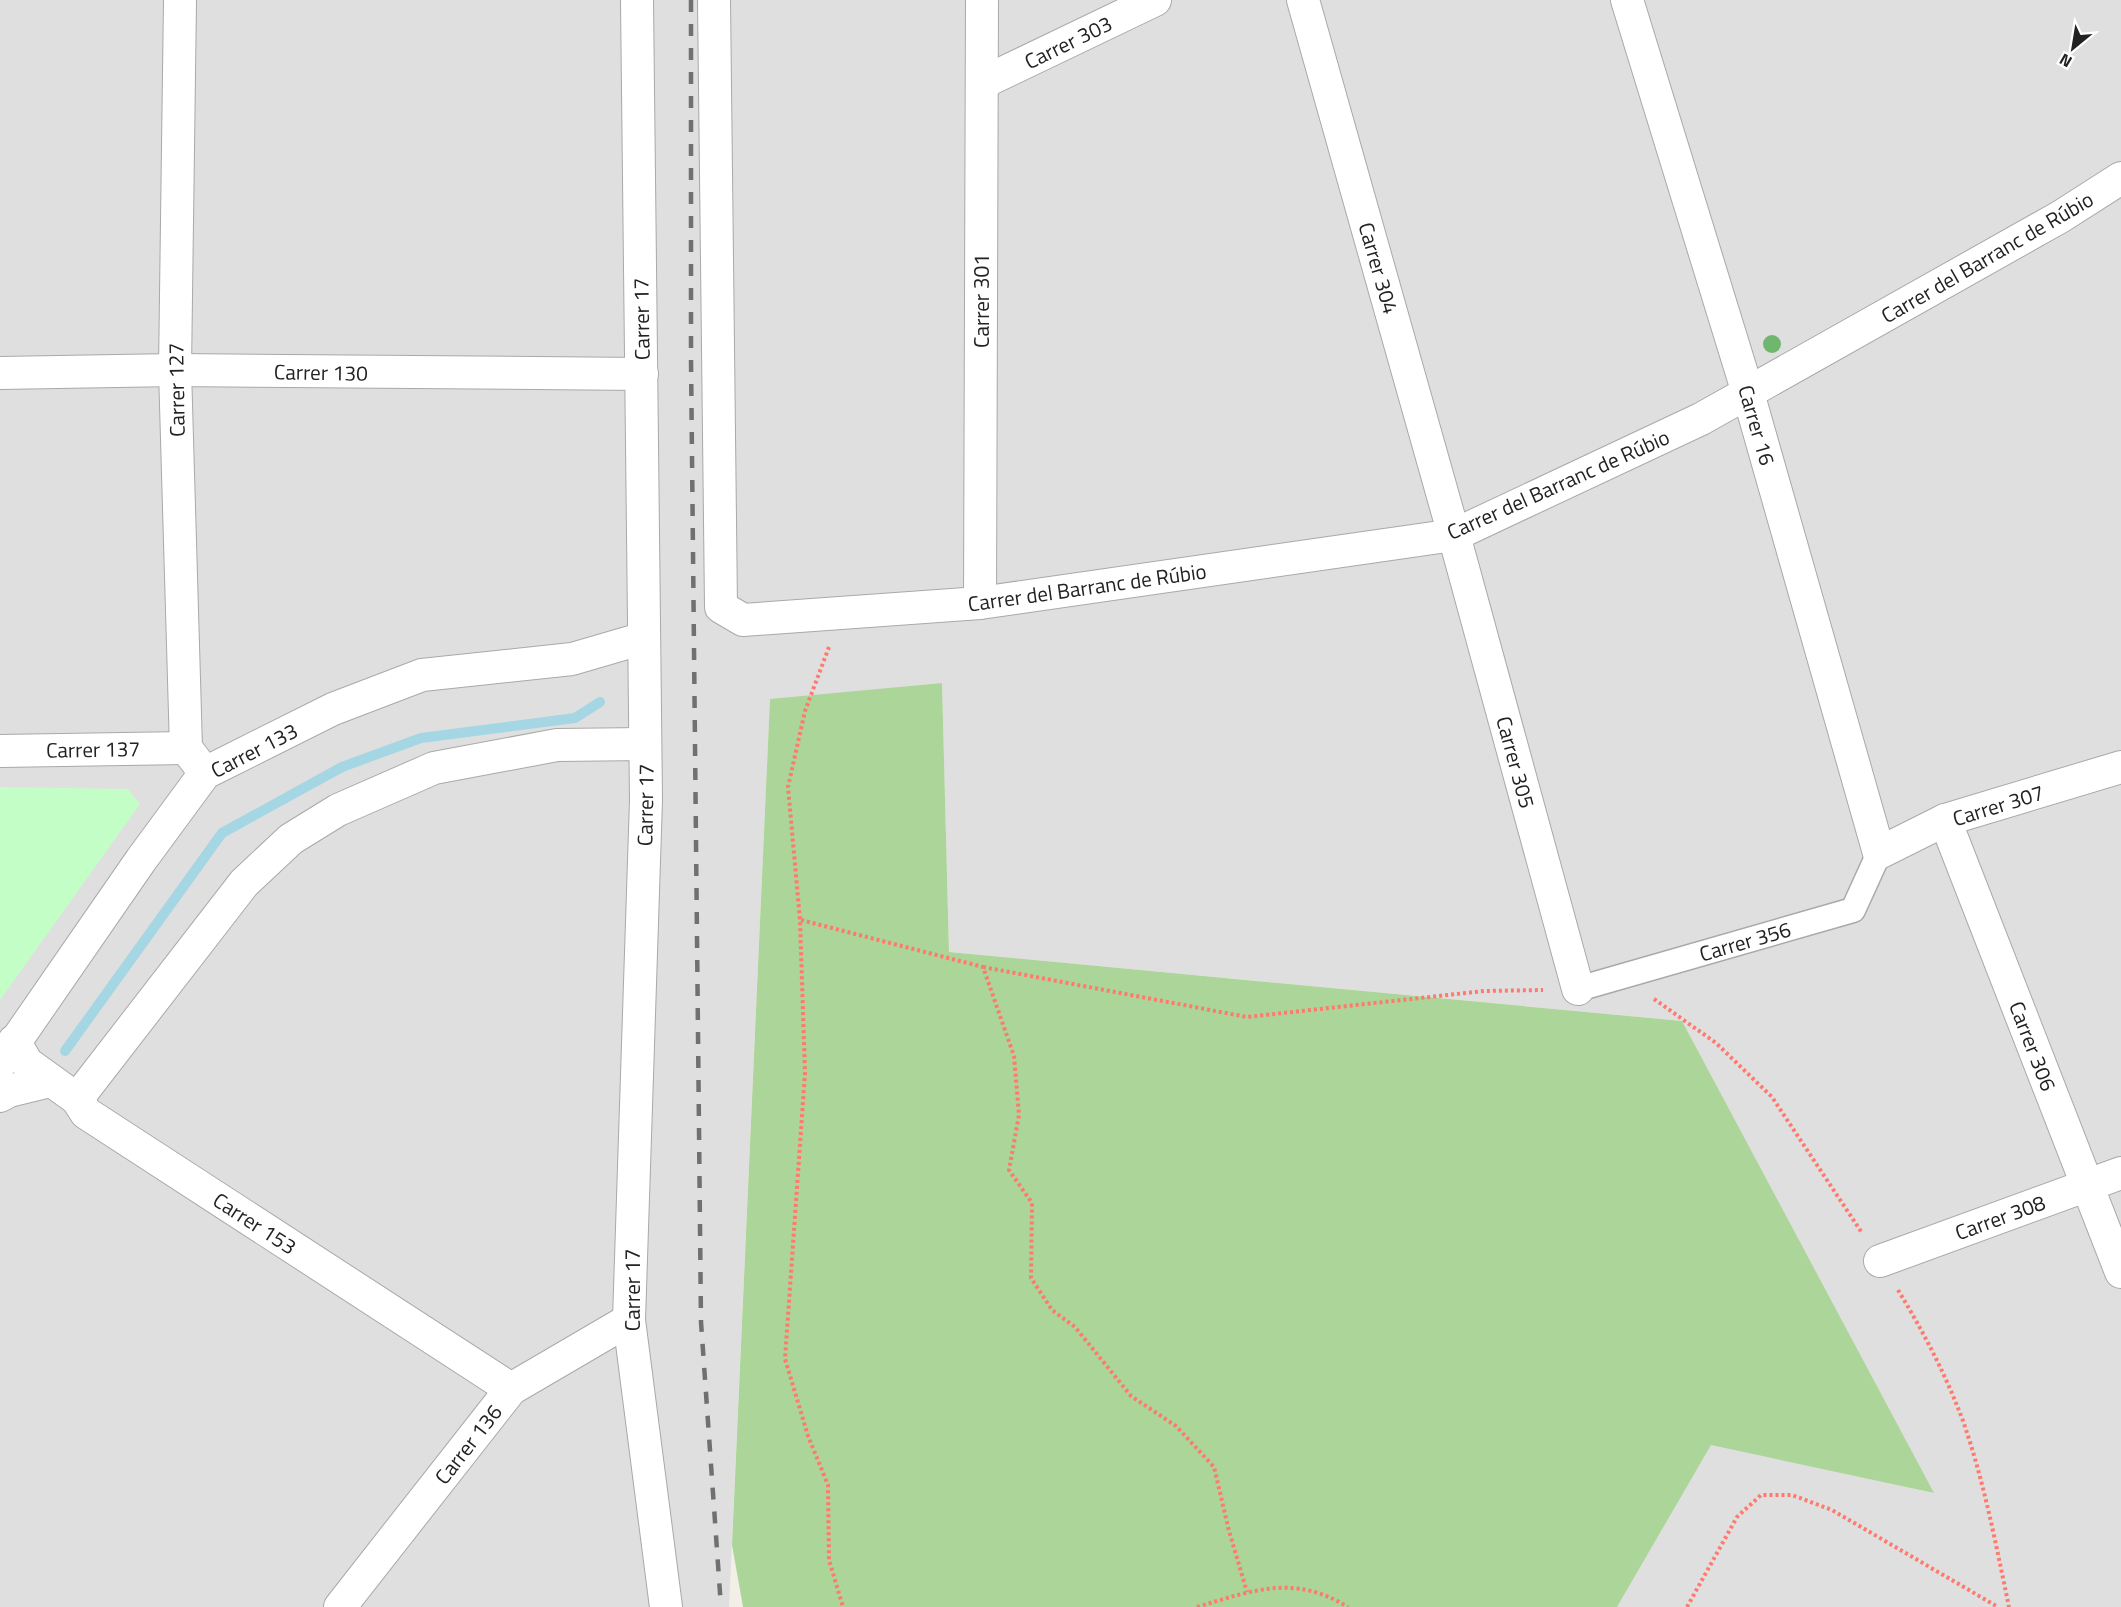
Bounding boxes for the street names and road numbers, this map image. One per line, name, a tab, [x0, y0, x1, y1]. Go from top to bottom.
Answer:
street label: Carrer 303	[1019, 7, 1117, 77]
street label: Carrer del Barranc de Rúbio	[1875, 183, 2099, 331]
street label: Carrer 304	[1351, 218, 1407, 318]
street label: Carrer 301	[965, 254, 997, 348]
street label: Carrer 17	[624, 278, 658, 360]
street label: Carrer 127	[159, 343, 193, 437]
street label: Carrer 130	[274, 355, 368, 389]
street label: Carrer 16	[1730, 381, 1784, 469]
street label: Carrer del Barranc de Rúbio	[1442, 420, 1674, 548]
street label: Carrer del Barranc de Rúbio	[966, 554, 1208, 620]
street label: Carrer 305	[1488, 712, 1544, 812]
street label: Carrer 133	[205, 714, 303, 786]
street label: Carrer 137	[46, 732, 140, 766]
street label: Carrer 17	[628, 764, 662, 846]
street label: Carrer 307	[1948, 776, 2048, 834]
street label: Carrer 356	[1695, 913, 1795, 969]
street label: Carrer 306	[2001, 996, 2065, 1096]
street label: Carrer 153	[207, 1184, 303, 1262]
street label: Carrer 308	[1950, 1186, 2050, 1248]
street label: Carrer 17	[616, 1249, 648, 1331]
street label: Carrer 136	[426, 1397, 510, 1491]

